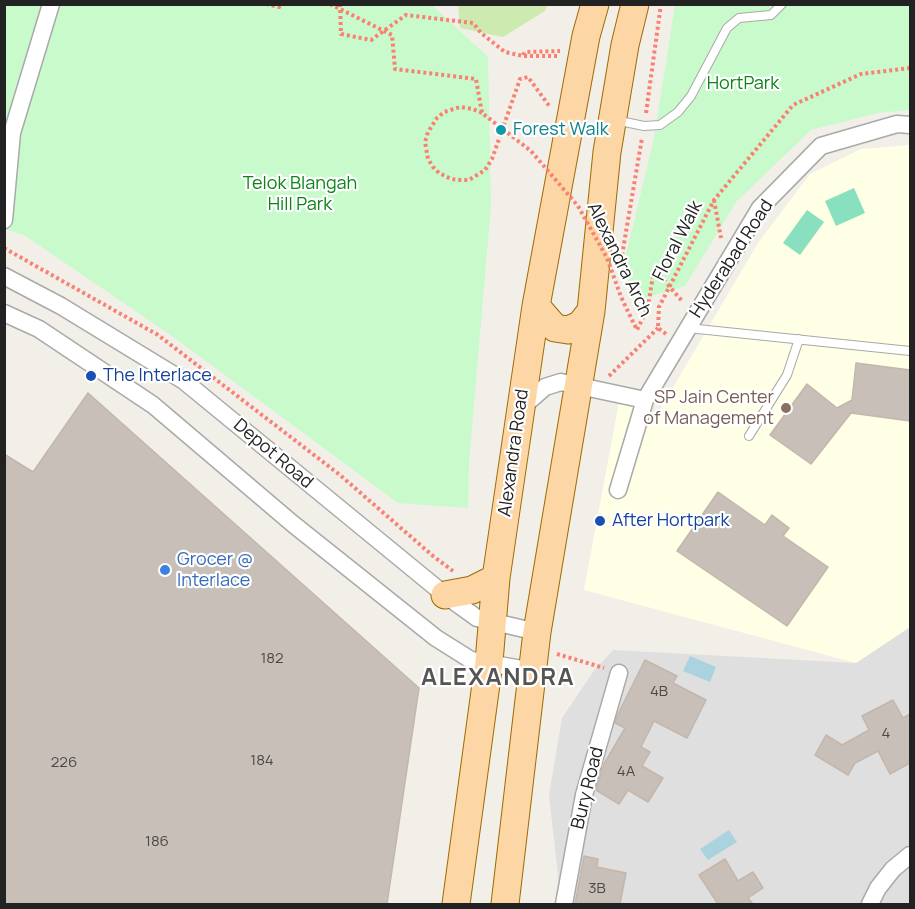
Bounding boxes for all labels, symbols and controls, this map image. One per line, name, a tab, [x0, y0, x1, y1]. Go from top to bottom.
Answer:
park label: HortPark	[707, 73, 779, 95]
place label: Forest Walk	[513, 119, 609, 141]
marker: Forest Walk	[494, 123, 508, 137]
park label: Telok Blangah Hill Park	[243, 173, 357, 216]
street label: Hyderabad Road	[686, 196, 778, 322]
street label: Floral Walk	[649, 197, 707, 285]
street label: Alexandra Arch	[582, 199, 656, 321]
place label: The Interlace	[103, 365, 212, 387]
marker: The Interlace	[84, 369, 98, 383]
place label: SP Jain Center of Management	[643, 387, 774, 430]
street label: Alexandra Road	[494, 388, 534, 518]
marker: SP Jain Center of Management	[779, 401, 793, 415]
street label: Depot Road	[229, 415, 317, 493]
place label: After Hortpark	[612, 510, 730, 532]
marker: After Hortpark	[593, 514, 607, 528]
place label: Grocer @ Interlace	[177, 549, 253, 592]
marker: Grocer @ Interlace	[158, 563, 172, 577]
house number: 182	[260, 650, 284, 668]
district label: ALEXANDRA	[421, 664, 575, 692]
house number: 4B	[650, 683, 668, 701]
house number: 4	[882, 725, 890, 743]
street label: Bury Road	[567, 745, 609, 831]
house number: 184	[250, 752, 274, 770]
house number: 226	[51, 754, 77, 772]
house number: 4A	[617, 763, 635, 781]
house number: 186	[145, 833, 169, 851]
house number: 3B	[588, 880, 606, 898]

